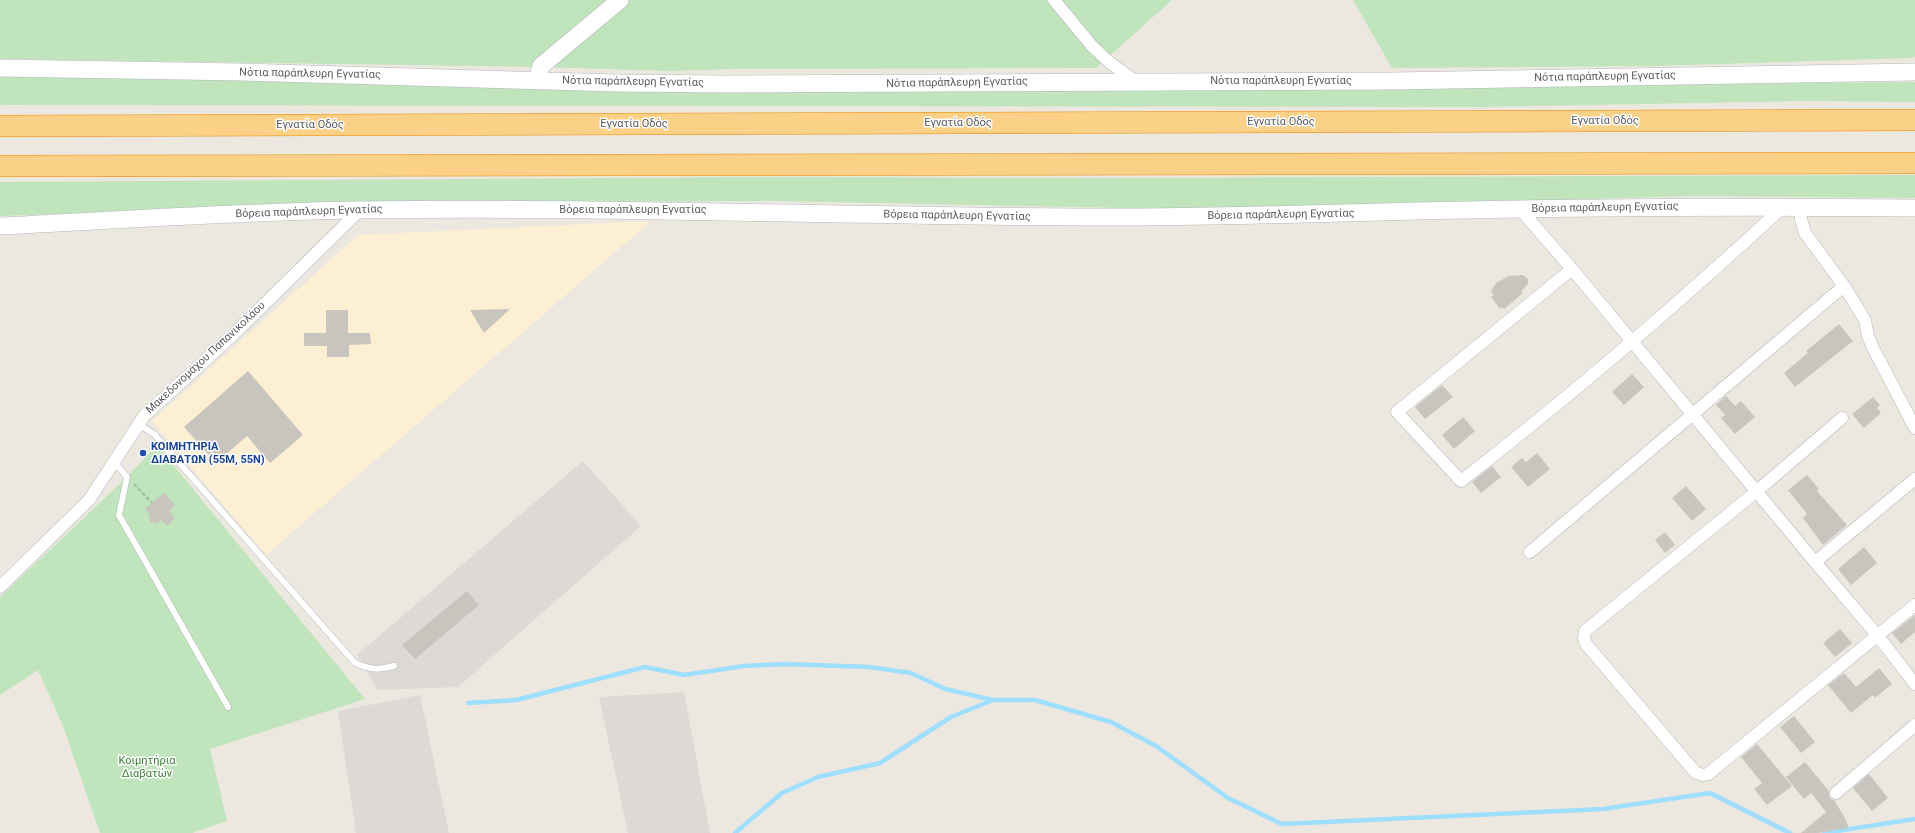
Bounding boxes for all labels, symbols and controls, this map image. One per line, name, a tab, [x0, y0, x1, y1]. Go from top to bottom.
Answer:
street label: Νότια παράπλευρη Εγνατίας	[239, 66, 381, 82]
street label: Νότια παράπλευρη Εγνατίας	[1534, 69, 1676, 85]
street label: Νότια παράπλευρη Εγνατίας	[562, 74, 704, 90]
street label: Νότια παράπλευρη Εγνατίας	[1210, 74, 1352, 88]
street label: Νότια παράπλευρη Εγνατίας	[886, 75, 1028, 91]
street label: Εγνατία Οδός	[1571, 114, 1639, 128]
street label: Εγνατία Οδός	[1247, 115, 1315, 129]
street label: Εγνατία Οδός	[924, 116, 992, 130]
street label: Εγνατία Οδός	[600, 117, 668, 131]
street label: Εγνατία Οδός	[276, 118, 344, 132]
street label: Βόρεια παράπλευρη Εγνατίας	[1531, 200, 1679, 216]
street label: Βόρεια παράπλευρη Εγνατίας	[235, 203, 383, 221]
street label: Βόρεια παράπλευρη Εγνατίας	[559, 203, 707, 217]
street label: Βόρεια παράπλευρη Εγνατίας	[1207, 207, 1355, 223]
street label: Βόρεια παράπλευρη Εγνατίας	[883, 208, 1031, 224]
street label: Μακεδονομάχου Παπανικολάου	[144, 299, 268, 417]
place label: ΚΟΙΜΗΤΗΡΙΑ ΔΙΑΒΑΤΩΝ (55Μ, 55Ν)	[151, 440, 265, 466]
marker: ΚΟΙΜΗΤΗΡΙΑ ΔΙΑΒΑΤΩΝ (55Μ, 55Ν)	[138, 448, 148, 458]
park label: Κοιμητήρια Διαβατών	[119, 754, 175, 780]

